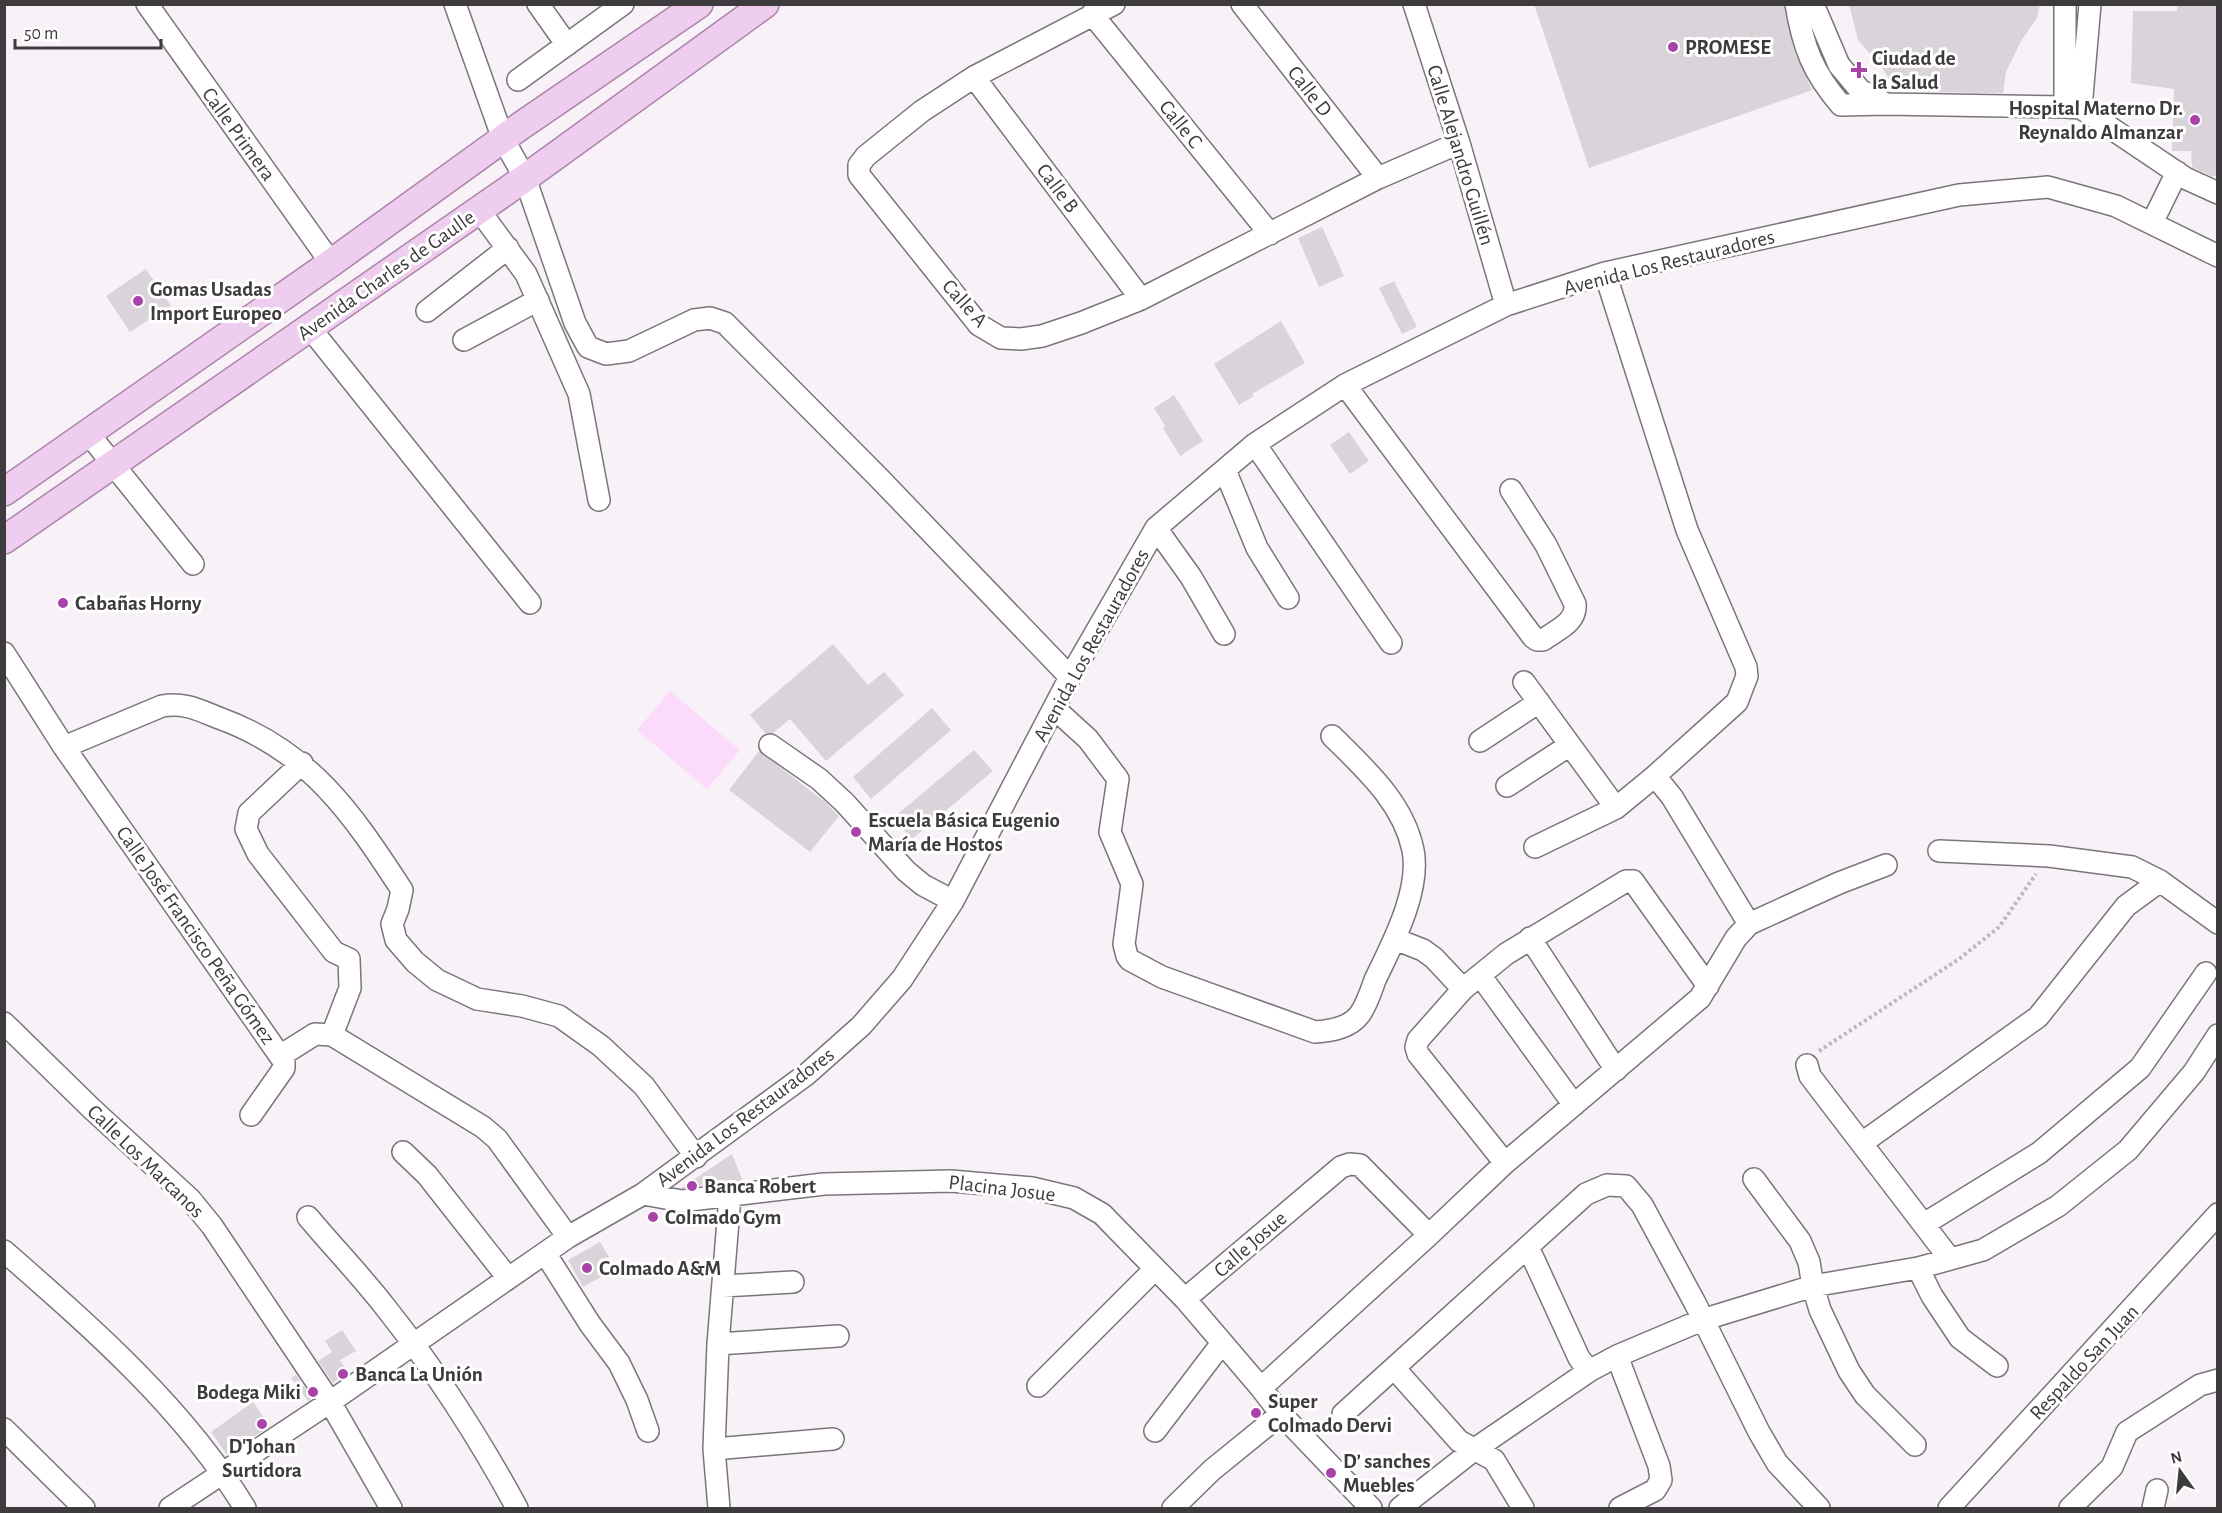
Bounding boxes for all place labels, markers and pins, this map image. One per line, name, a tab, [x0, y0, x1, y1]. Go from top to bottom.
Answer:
place label: PROMESE	[1685, 37, 1771, 58]
marker: PROMESE	[1666, 40, 1680, 54]
place label: Ciudad de la Salud	[1872, 48, 1956, 93]
marker: Ciudad de la Salud	[1850, 61, 1868, 79]
place label: Hospital Materno Dr. Reynaldo Almanzar	[2008, 98, 2184, 143]
marker: Hospital Materno Dr. Reynaldo Almanzar	[2188, 113, 2202, 127]
place label: Gomas Usadas Import Europeo	[150, 279, 282, 324]
marker: Gomas Usadas Import Europeo	[131, 294, 145, 308]
place label: Cabañas Horny	[75, 593, 202, 614]
marker: Cabañas Horny	[56, 596, 70, 610]
place label: Escuela Básica Eugenio María de Hostos	[868, 810, 1060, 855]
marker: Escuela Básica Eugenio María de Hostos	[849, 825, 863, 839]
place label: Banca Robert	[704, 1176, 816, 1197]
marker: Banca Robert	[685, 1179, 699, 1193]
place label: Colmado Gym	[665, 1207, 782, 1228]
marker: Colmado Gym	[646, 1210, 660, 1224]
place label: Colmado A&M	[599, 1258, 721, 1279]
marker: Colmado A&M	[580, 1261, 594, 1275]
place label: Banca La Unión	[355, 1364, 483, 1385]
marker: Banca La Unión	[336, 1367, 350, 1381]
place label: Bodega Miki	[196, 1382, 301, 1403]
marker: Bodega Miki	[306, 1385, 320, 1399]
place label: Super Colmado Dervi	[1268, 1391, 1392, 1436]
marker: Super Colmado Dervi	[1249, 1406, 1263, 1420]
marker: D'Johan Surtidora	[255, 1417, 269, 1431]
place label: D'Johan Surtidora	[222, 1436, 302, 1481]
place label: D’ sanches Muebles	[1343, 1451, 1430, 1496]
marker: D’ sanches Muebles	[1324, 1466, 1338, 1480]

